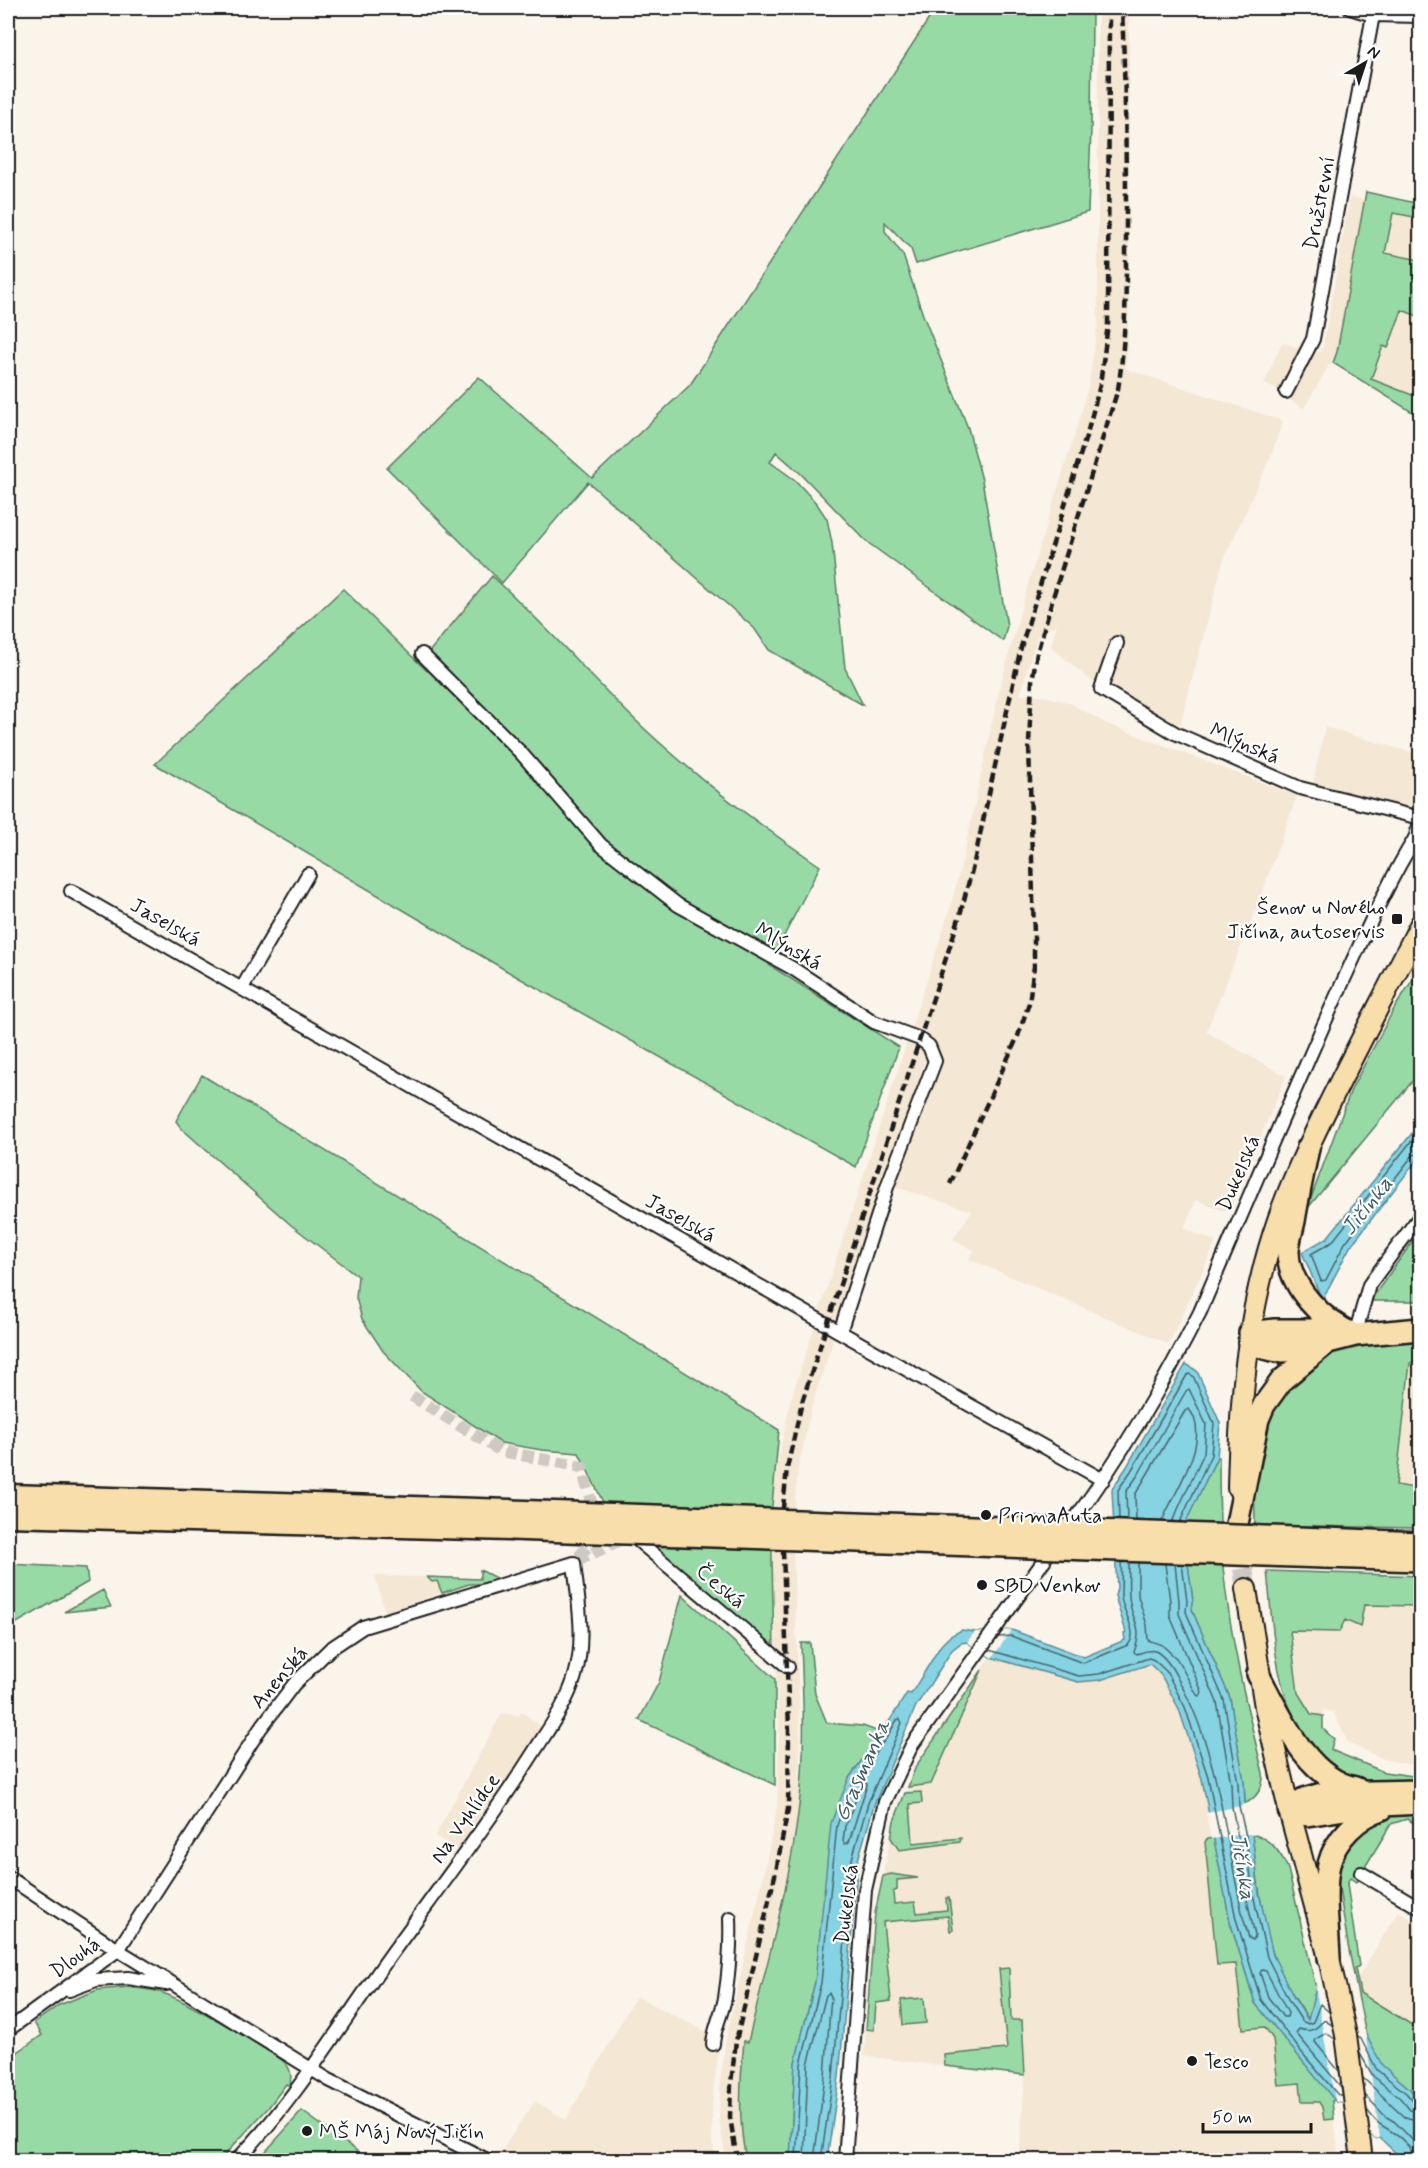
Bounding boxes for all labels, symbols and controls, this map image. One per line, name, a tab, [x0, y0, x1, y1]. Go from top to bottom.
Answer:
north arrow	[1335, 33, 1395, 93]
text: N	[1363, 41, 1384, 64]
street label: Družstevní	[1297, 154, 1343, 253]
street label: Mlýnská	[1205, 716, 1284, 772]
street label: Jaselská	[125, 891, 206, 954]
place label: Šenov u Nového Jičína, autoservis	[1227, 894, 1385, 946]
marker: Šenov u Nového Jičína, autoservis	[1390, 912, 1404, 926]
street label: Mlýnská	[750, 916, 827, 978]
street label: Dukelská	[1210, 1131, 1268, 1216]
water label: Jičínka	[1335, 1171, 1400, 1241]
street label: Jaselská	[640, 1187, 721, 1250]
place label: PrimaAuta	[998, 1502, 1102, 1530]
marker: PrimaAuta	[979, 1508, 993, 1522]
street label: Česká	[689, 1558, 751, 1616]
place label: SBD Venkov	[994, 1572, 1101, 1600]
marker: SBD Venkov	[975, 1578, 989, 1592]
street label: Anenská	[245, 1640, 315, 1715]
water label: Grasmanka	[828, 1715, 898, 1826]
street label: Na Vyhlídce	[424, 1768, 507, 1869]
water label: Jičínka	[1223, 1831, 1261, 1902]
street label: Dukelská	[828, 1862, 866, 1946]
street label: Dlouhá	[45, 1930, 106, 1986]
place label: Tesco	[1204, 2048, 1249, 2076]
marker: Tesco	[1185, 2054, 1199, 2068]
scale bar	[1203, 2096, 1311, 2134]
text: 50 m	[1212, 2106, 1252, 2130]
place label: MŠ Máj Nový Jičín	[319, 2118, 484, 2146]
marker: MŠ Máj Nový Jičín	[300, 2124, 314, 2138]

